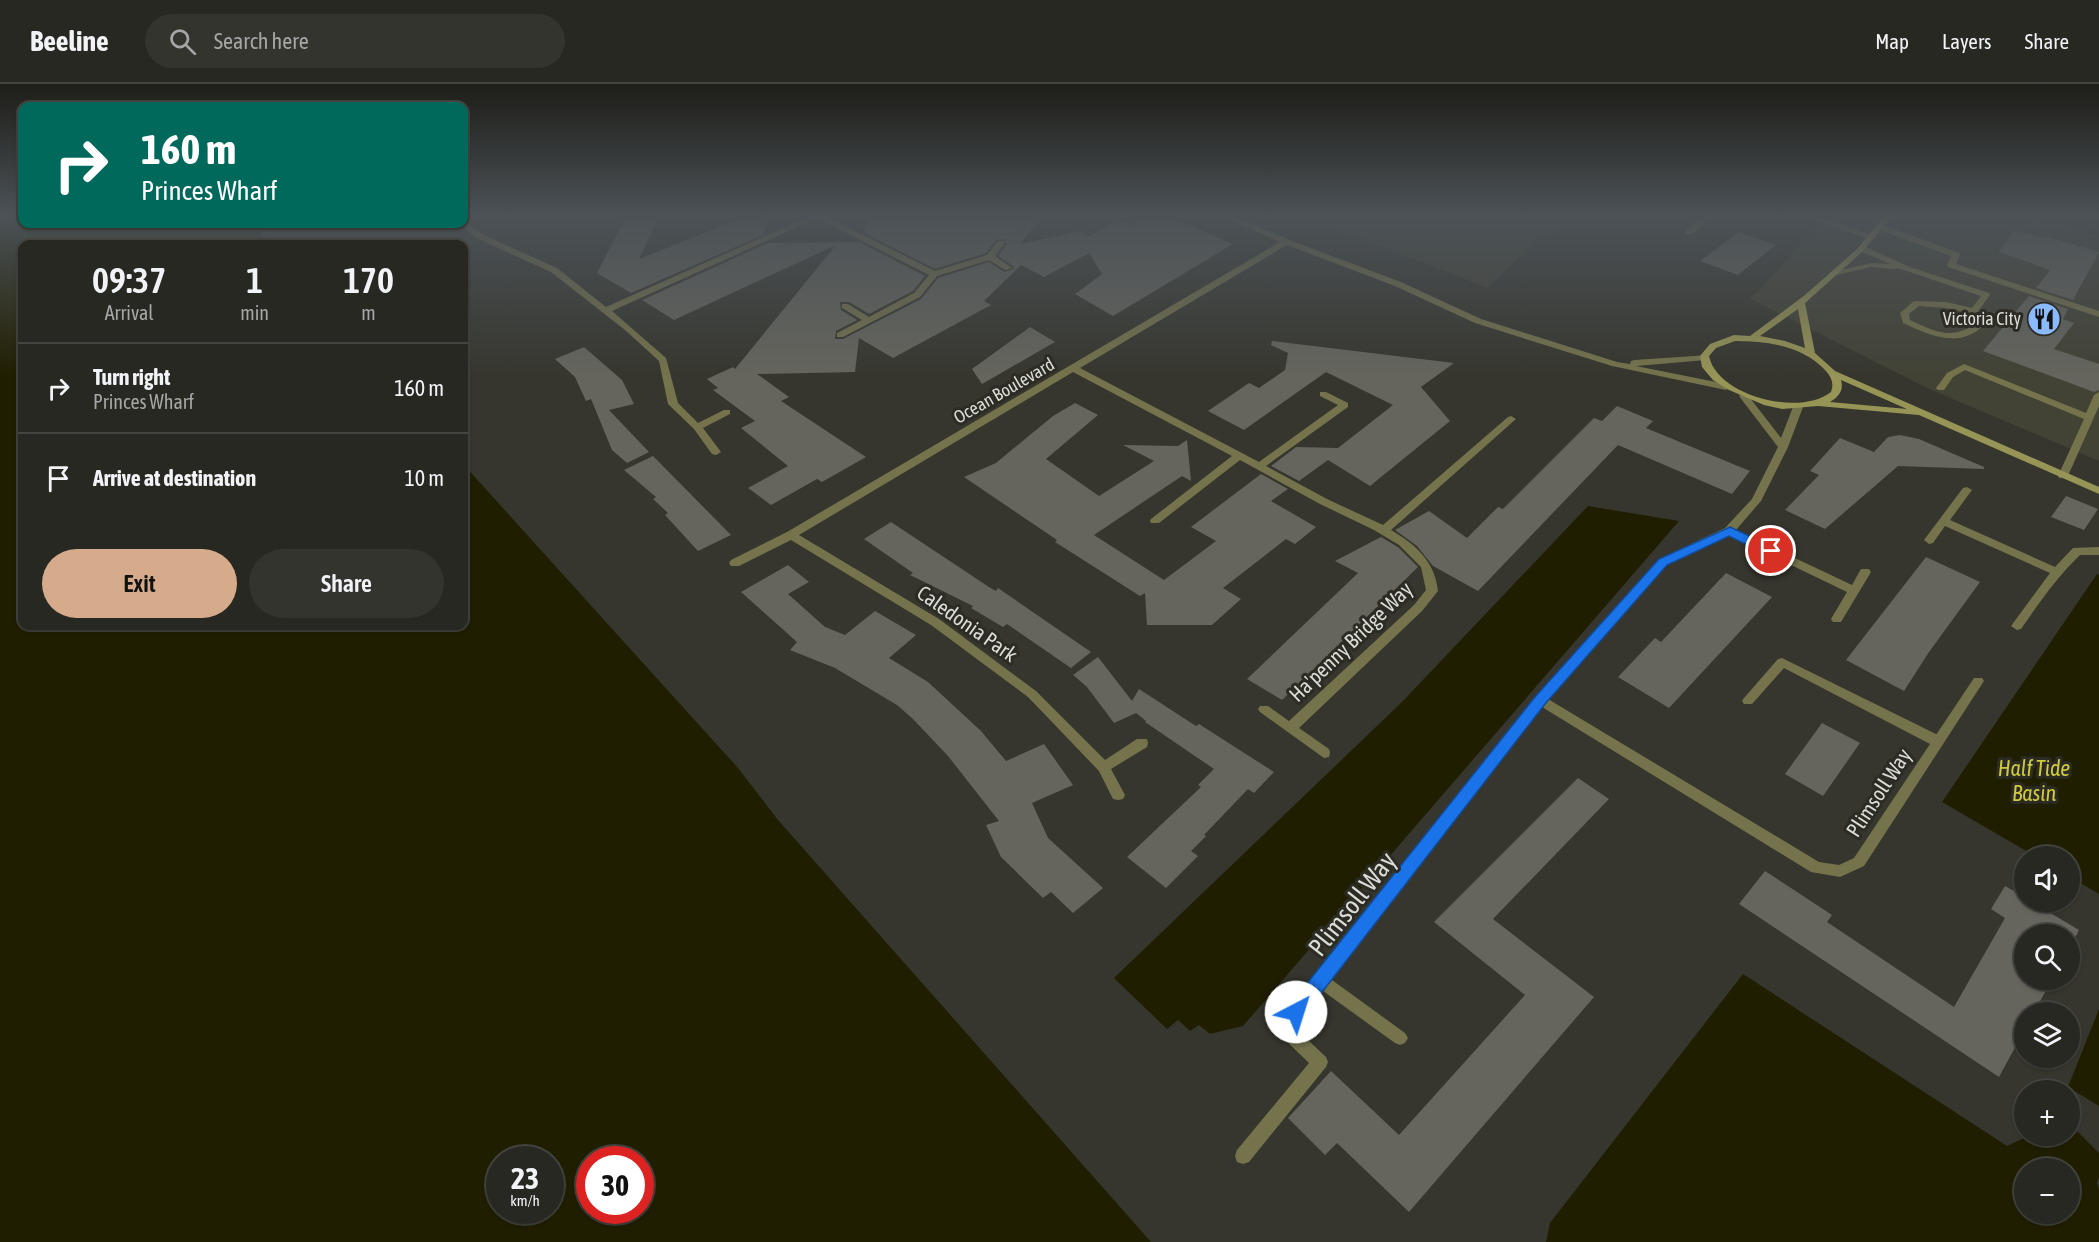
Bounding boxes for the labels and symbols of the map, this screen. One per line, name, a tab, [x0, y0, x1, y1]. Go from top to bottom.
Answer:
restaurant icon: Victoria City	[2026, 301, 2062, 337]
place label: Victoria City	[1943, 308, 2021, 329]
street label: Ocean Boulevard	[950, 353, 1058, 428]
pin	[1745, 525, 1796, 576]
street label: Ha'penny Bridge Way	[1284, 576, 1417, 706]
street label: Caledonia Park	[913, 580, 1022, 666]
street label: Plimsoll Way	[1841, 744, 1916, 841]
water label: Half Tide Basin	[1998, 755, 2070, 806]
street label: Plimsoll Way	[1302, 846, 1402, 962]
position arrow	[1264, 980, 1328, 1044]
speed limit sign: 30	[576, 1146, 654, 1224]

